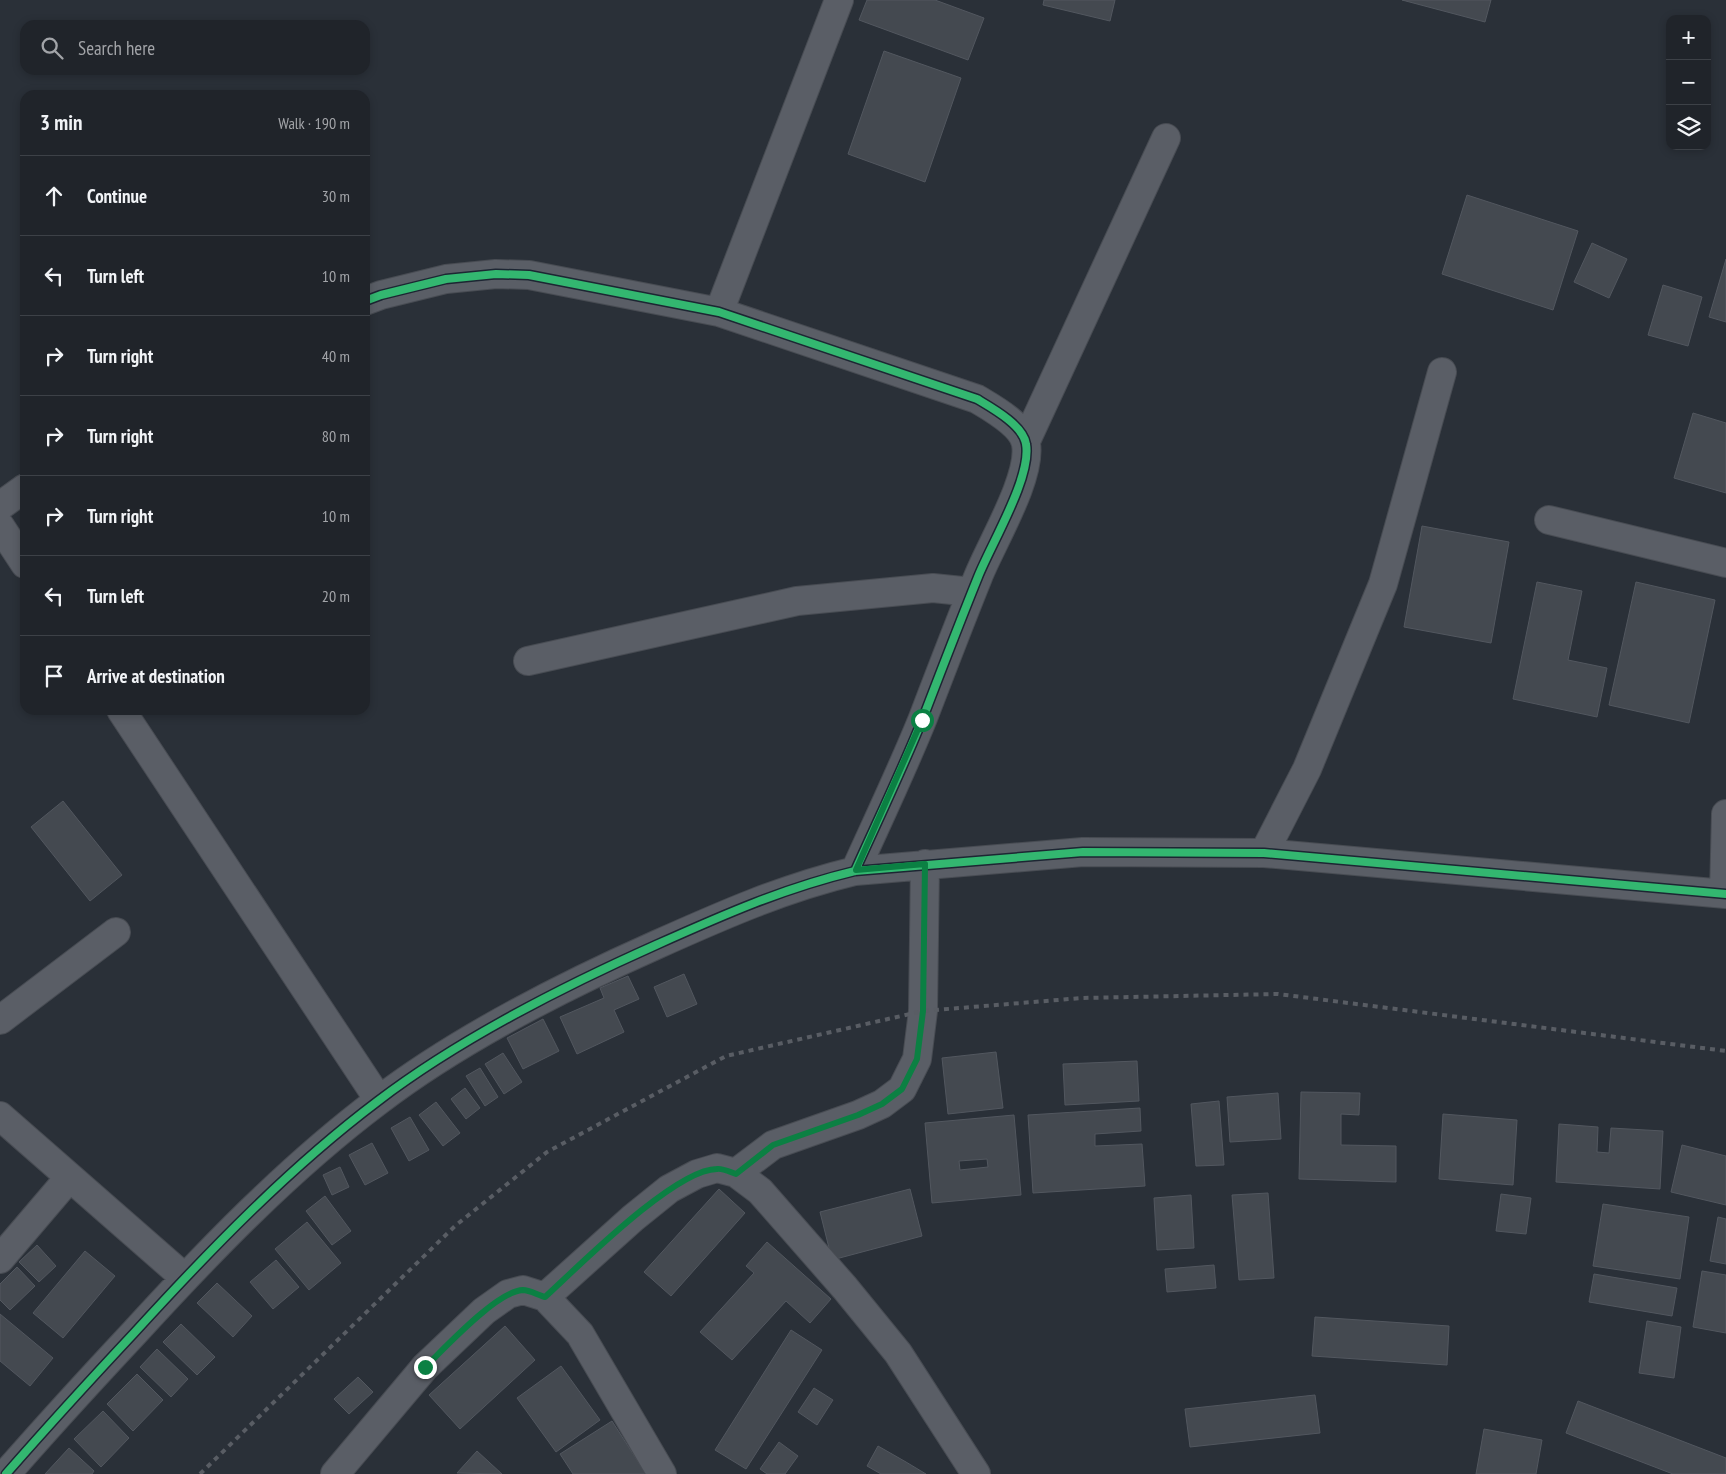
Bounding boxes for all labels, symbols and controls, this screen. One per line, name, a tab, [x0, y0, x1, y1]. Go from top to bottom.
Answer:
map controls	[1666, 15, 1711, 150]
button: +	[1666, 15, 1711, 60]
search box	[20, 20, 370, 75]
icon: search	[38, 34, 66, 62]
text: Search here	[78, 36, 155, 60]
button: −	[1666, 60, 1711, 105]
button: layers	[1666, 105, 1711, 150]
text: 3 min	[40, 109, 82, 136]
text: Walk · 190 m	[278, 113, 350, 133]
icon: ahead	[40, 182, 68, 210]
text: Continue	[87, 184, 147, 208]
text: 30 m	[322, 186, 350, 206]
icon: left	[40, 262, 68, 290]
text: Turn left	[87, 264, 144, 288]
text: 10 m	[322, 266, 350, 286]
icon: right	[40, 342, 68, 370]
text: Turn right	[87, 344, 153, 368]
text: 40 m	[322, 346, 350, 366]
icon: right	[40, 422, 68, 450]
text: Turn right	[87, 424, 153, 448]
text: 80 m	[322, 426, 350, 446]
icon: right	[40, 502, 68, 530]
text: Turn right	[87, 504, 153, 528]
text: 10 m	[322, 506, 350, 526]
icon: left	[40, 582, 68, 610]
text: Turn left	[87, 584, 144, 608]
text: 20 m	[322, 586, 350, 606]
icon: arrive	[40, 662, 68, 690]
text: Arrive at destination	[87, 664, 225, 688]
route start	[911, 709, 934, 732]
route end	[414, 1356, 437, 1379]

